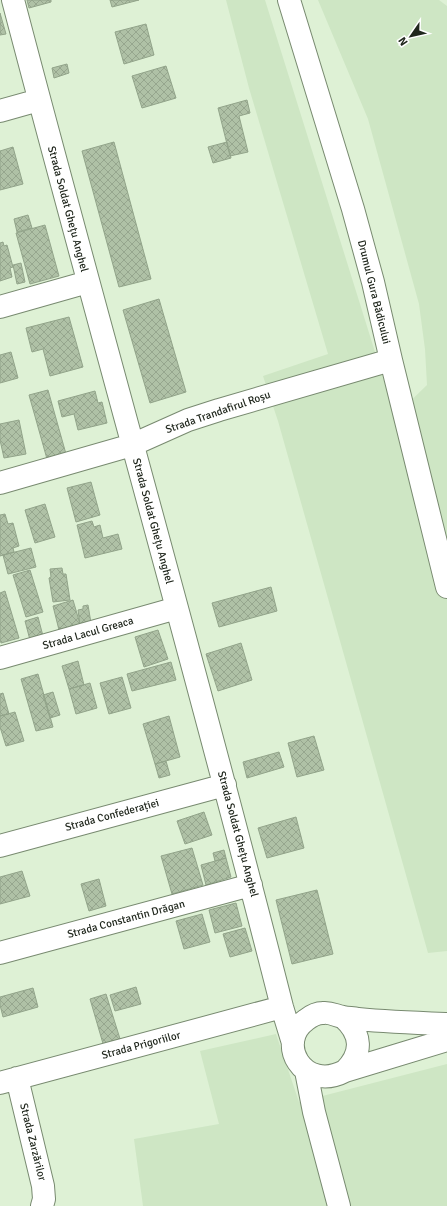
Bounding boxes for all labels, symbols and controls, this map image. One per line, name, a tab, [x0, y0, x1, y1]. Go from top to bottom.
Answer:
north arrow	[391, 16, 431, 56]
text: N	[396, 35, 411, 48]
street label: Strada Soldat Ghețu Anghel	[45, 145, 91, 273]
street label: Drumul Gura Bădicului	[355, 239, 393, 345]
street label: Strada Trandafirul Roșu	[164, 388, 272, 436]
street label: Strada Soldat Ghețu Anghel	[130, 457, 176, 585]
street label: Strada Lacul Greaca	[41, 614, 135, 652]
street label: Strada Soldat Ghețu Anghel	[215, 770, 261, 898]
street label: Strada Confederației	[64, 796, 160, 834]
street label: Strada Constantin Drăgan	[66, 897, 186, 941]
street label: Strada Prigoriilor	[100, 1028, 182, 1062]
street label: Strada Zarzărilor	[17, 1102, 49, 1182]

